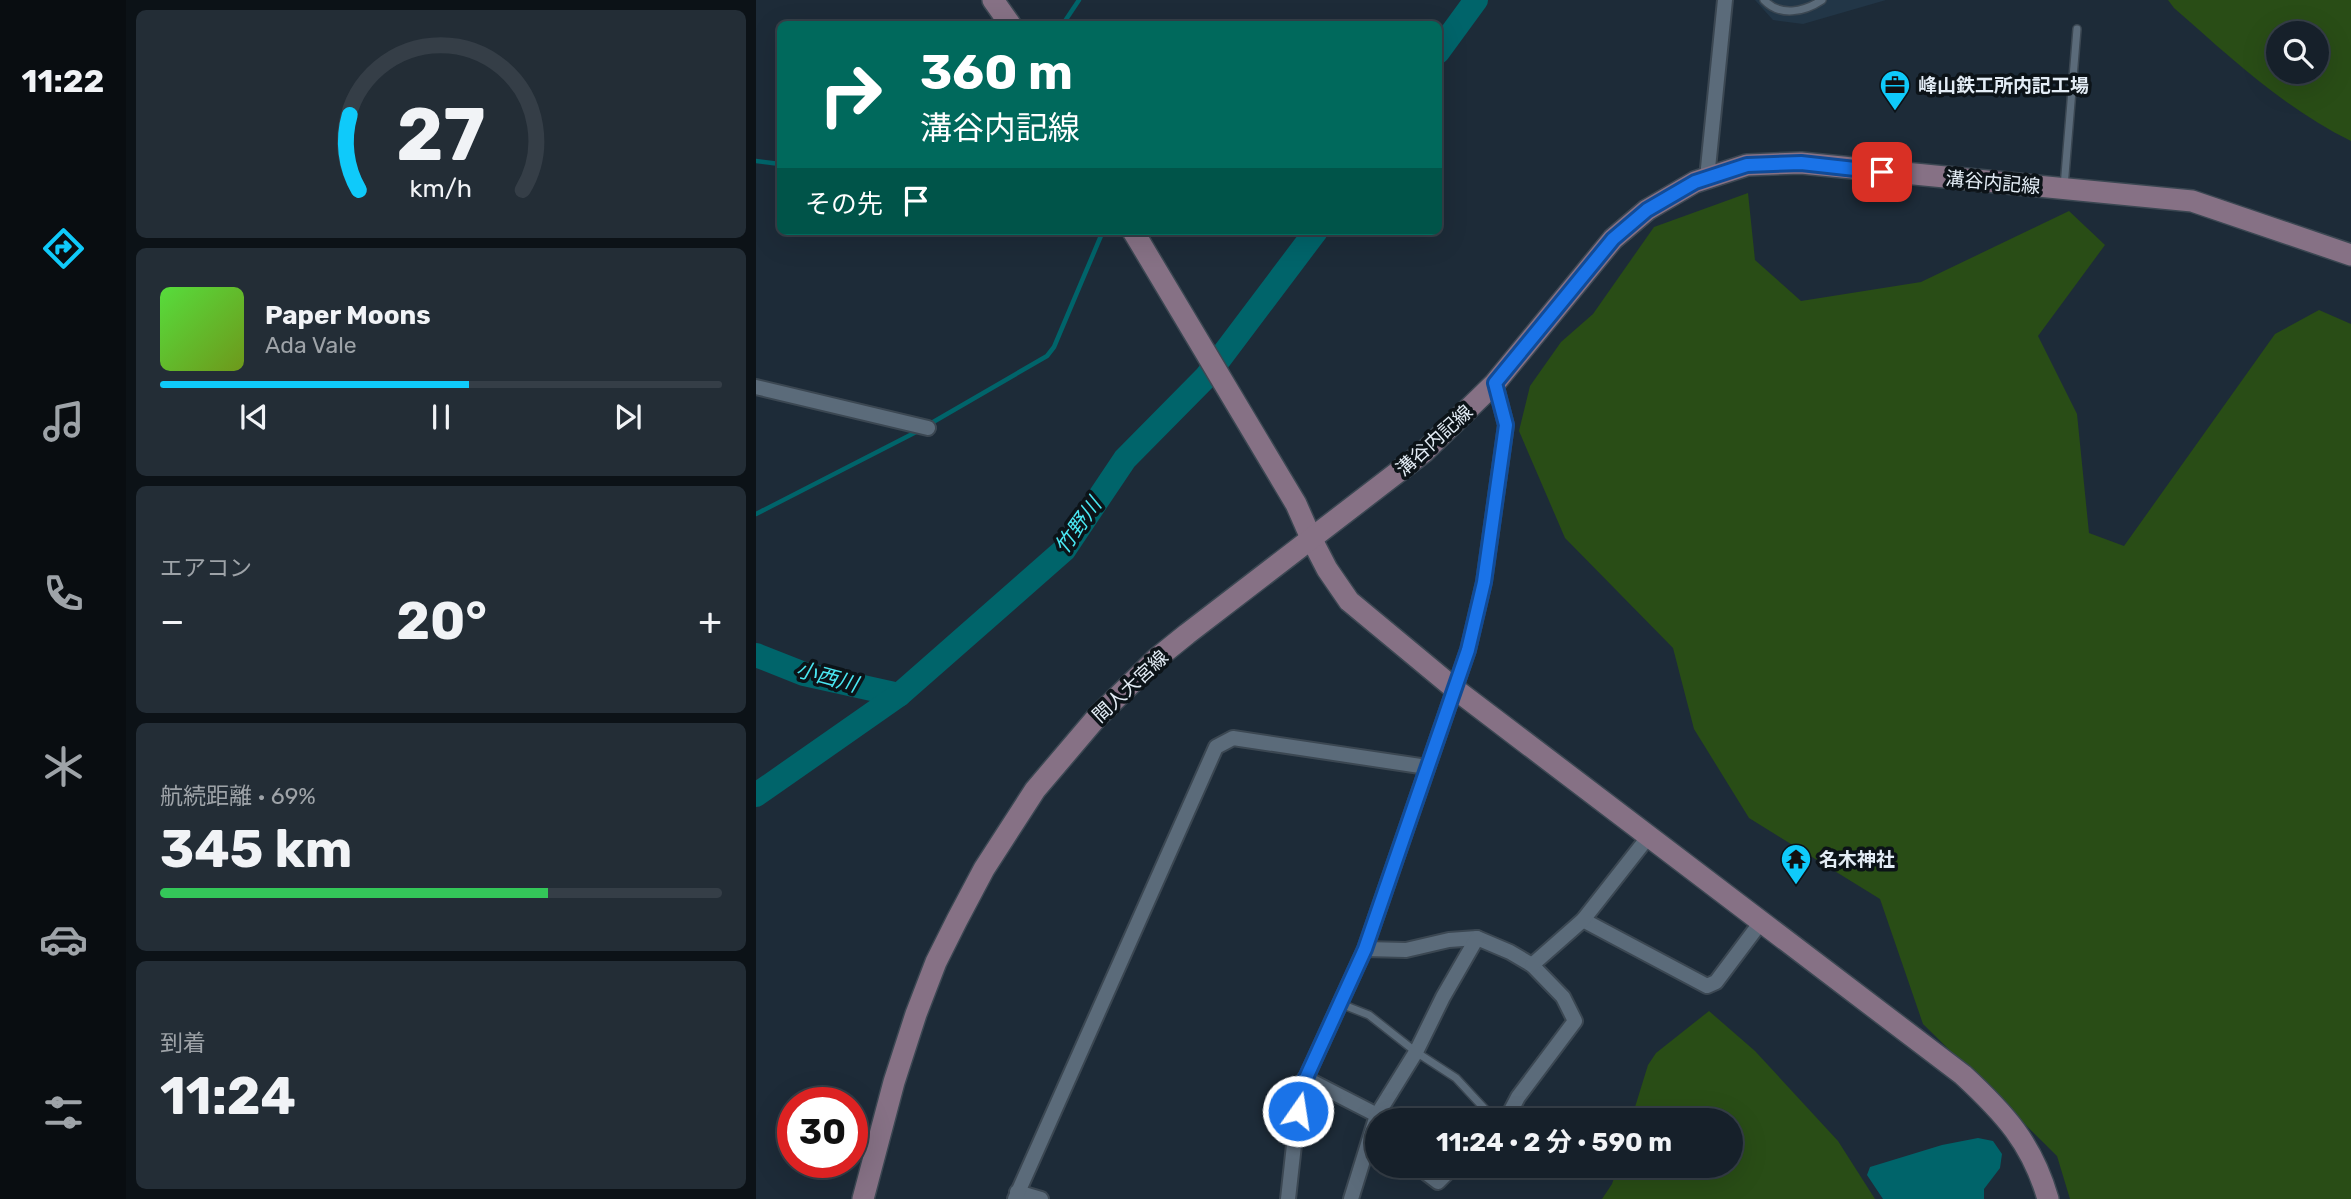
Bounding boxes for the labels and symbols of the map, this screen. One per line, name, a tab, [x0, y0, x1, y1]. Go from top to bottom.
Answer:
office icon: 峰山鉄工所内記工場	[1878, 68, 1912, 112]
place label: 峰山鉄工所内記工場	[1918, 74, 2089, 97]
pin	[1852, 142, 1912, 202]
street label: 溝谷内記線	[1945, 167, 2041, 198]
street label: 溝谷内記線	[1391, 400, 1477, 481]
water label: 竹野川	[1049, 491, 1107, 559]
street label: 間人大宮線	[1088, 646, 1173, 727]
water label: 小西川	[793, 656, 863, 697]
temple icon: 名木神社	[1779, 842, 1813, 886]
place label: 名木神社	[1819, 848, 1895, 871]
position arrow	[1261, 1074, 1335, 1148]
speed limit sign: 30	[777, 1087, 868, 1178]

